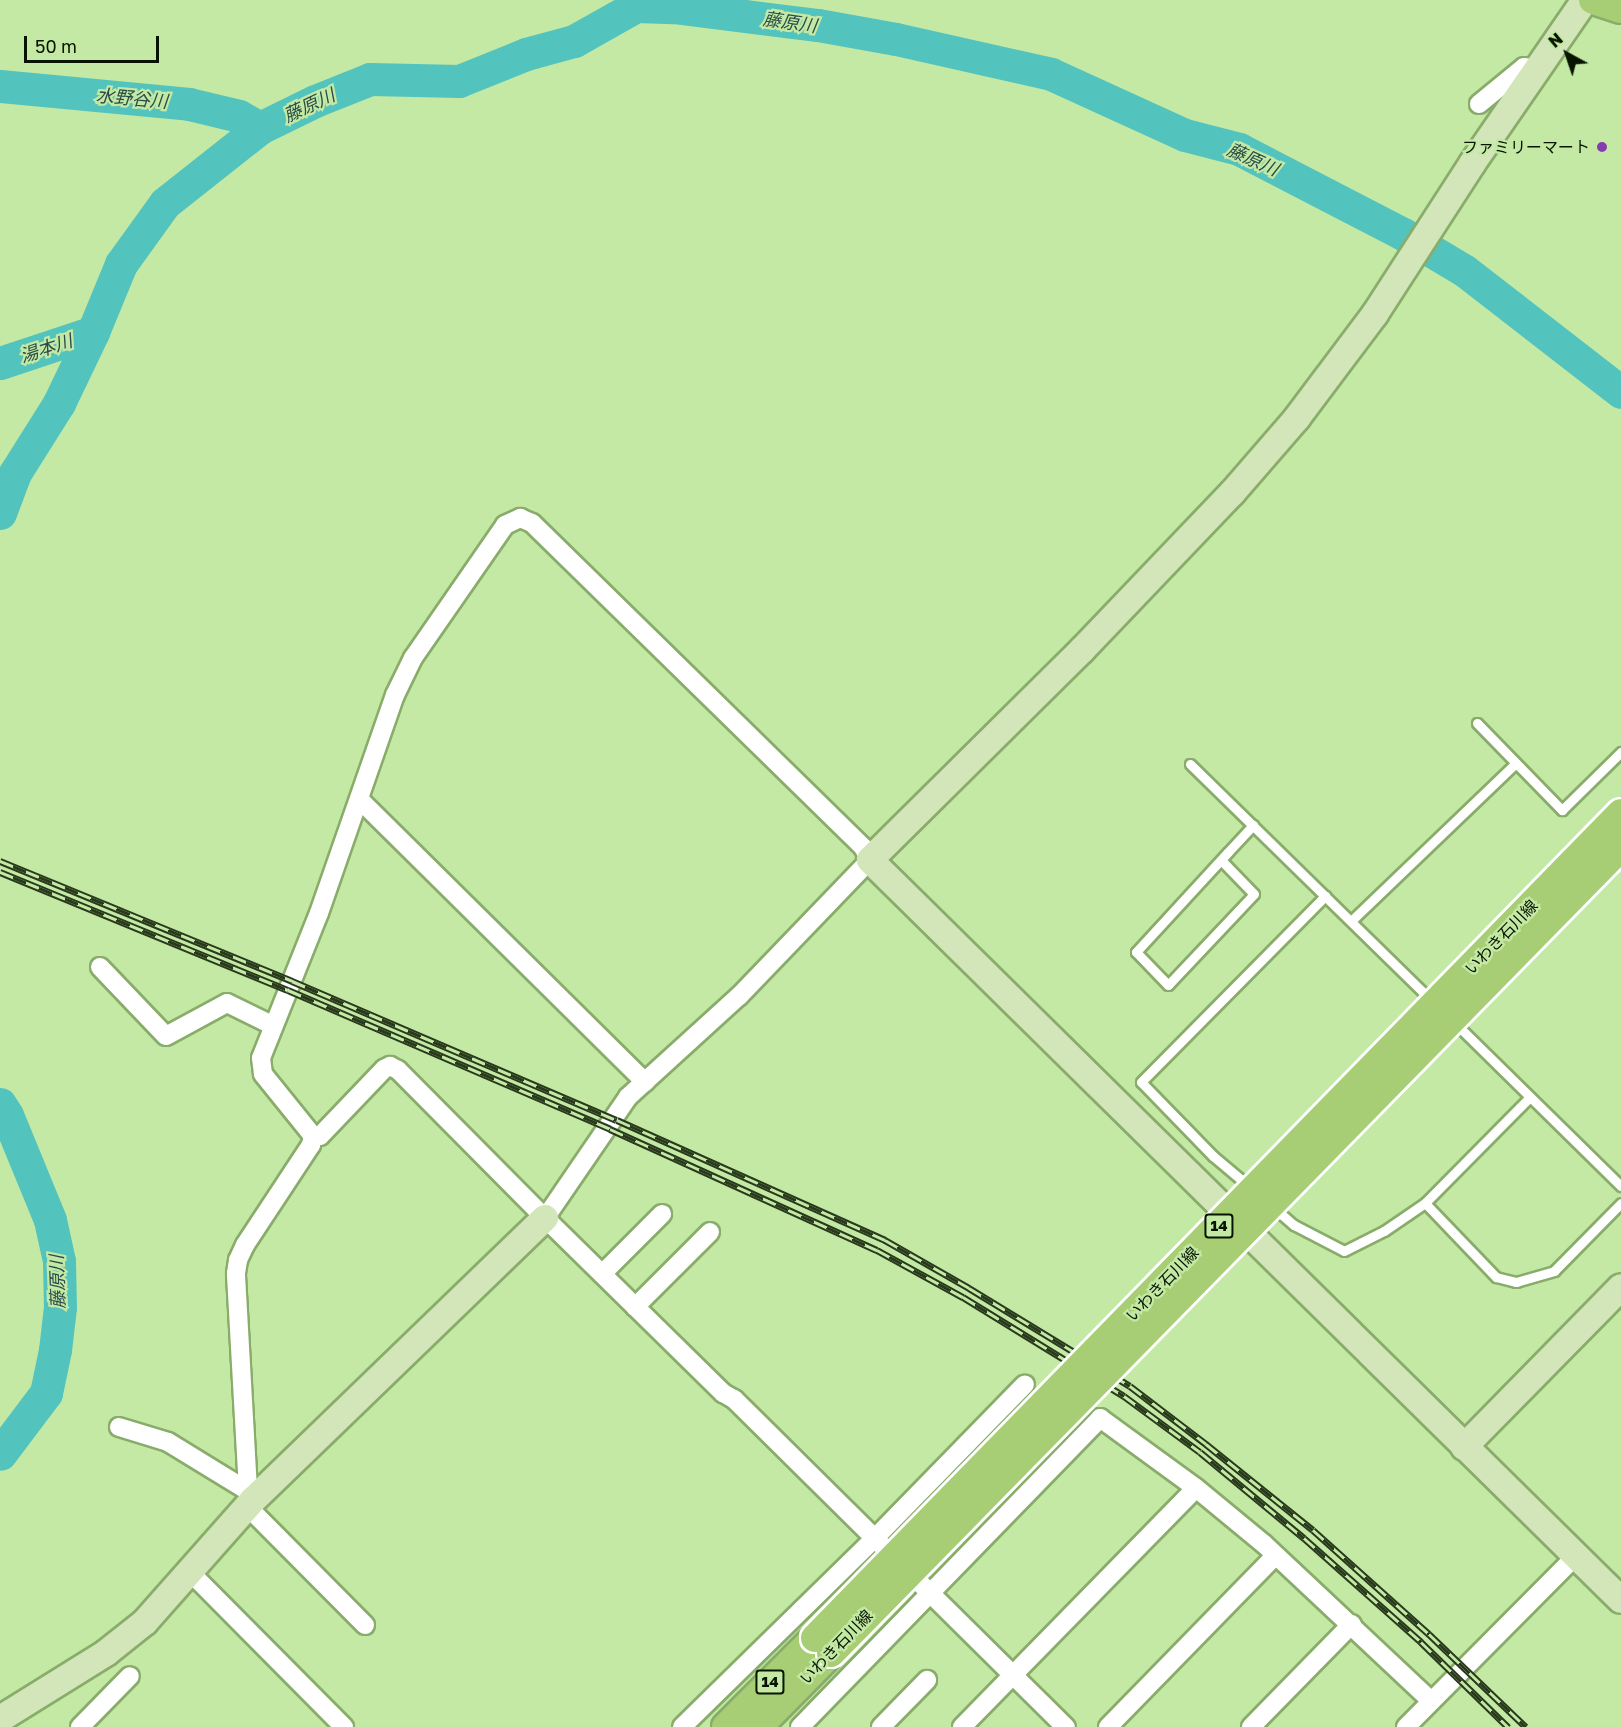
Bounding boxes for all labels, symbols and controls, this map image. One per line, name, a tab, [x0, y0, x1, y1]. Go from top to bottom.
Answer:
water label: 藤原川	[762, 8, 818, 36]
scale bar	[27, 24, 162, 62]
north arrow	[1537, 24, 1597, 84]
text: N	[1544, 29, 1567, 52]
text: 50 m	[35, 35, 77, 57]
water label: 水野谷川	[95, 84, 169, 112]
water label: 藤原川	[280, 84, 338, 126]
place label: ファミリーマート	[1462, 137, 1590, 157]
water label: 藤原川	[1224, 138, 1282, 180]
marker: ファミリーマート	[1595, 140, 1609, 154]
water label: 湯本川	[17, 329, 75, 367]
street label: いわき石川線	[1461, 896, 1541, 978]
road number: 14	[1204, 1214, 1234, 1238]
street label: いわき石川線	[1122, 1243, 1202, 1325]
water label: 藤原川	[45, 1255, 69, 1309]
street label: いわき石川線	[796, 1606, 876, 1688]
road number: 14	[755, 1670, 785, 1694]

